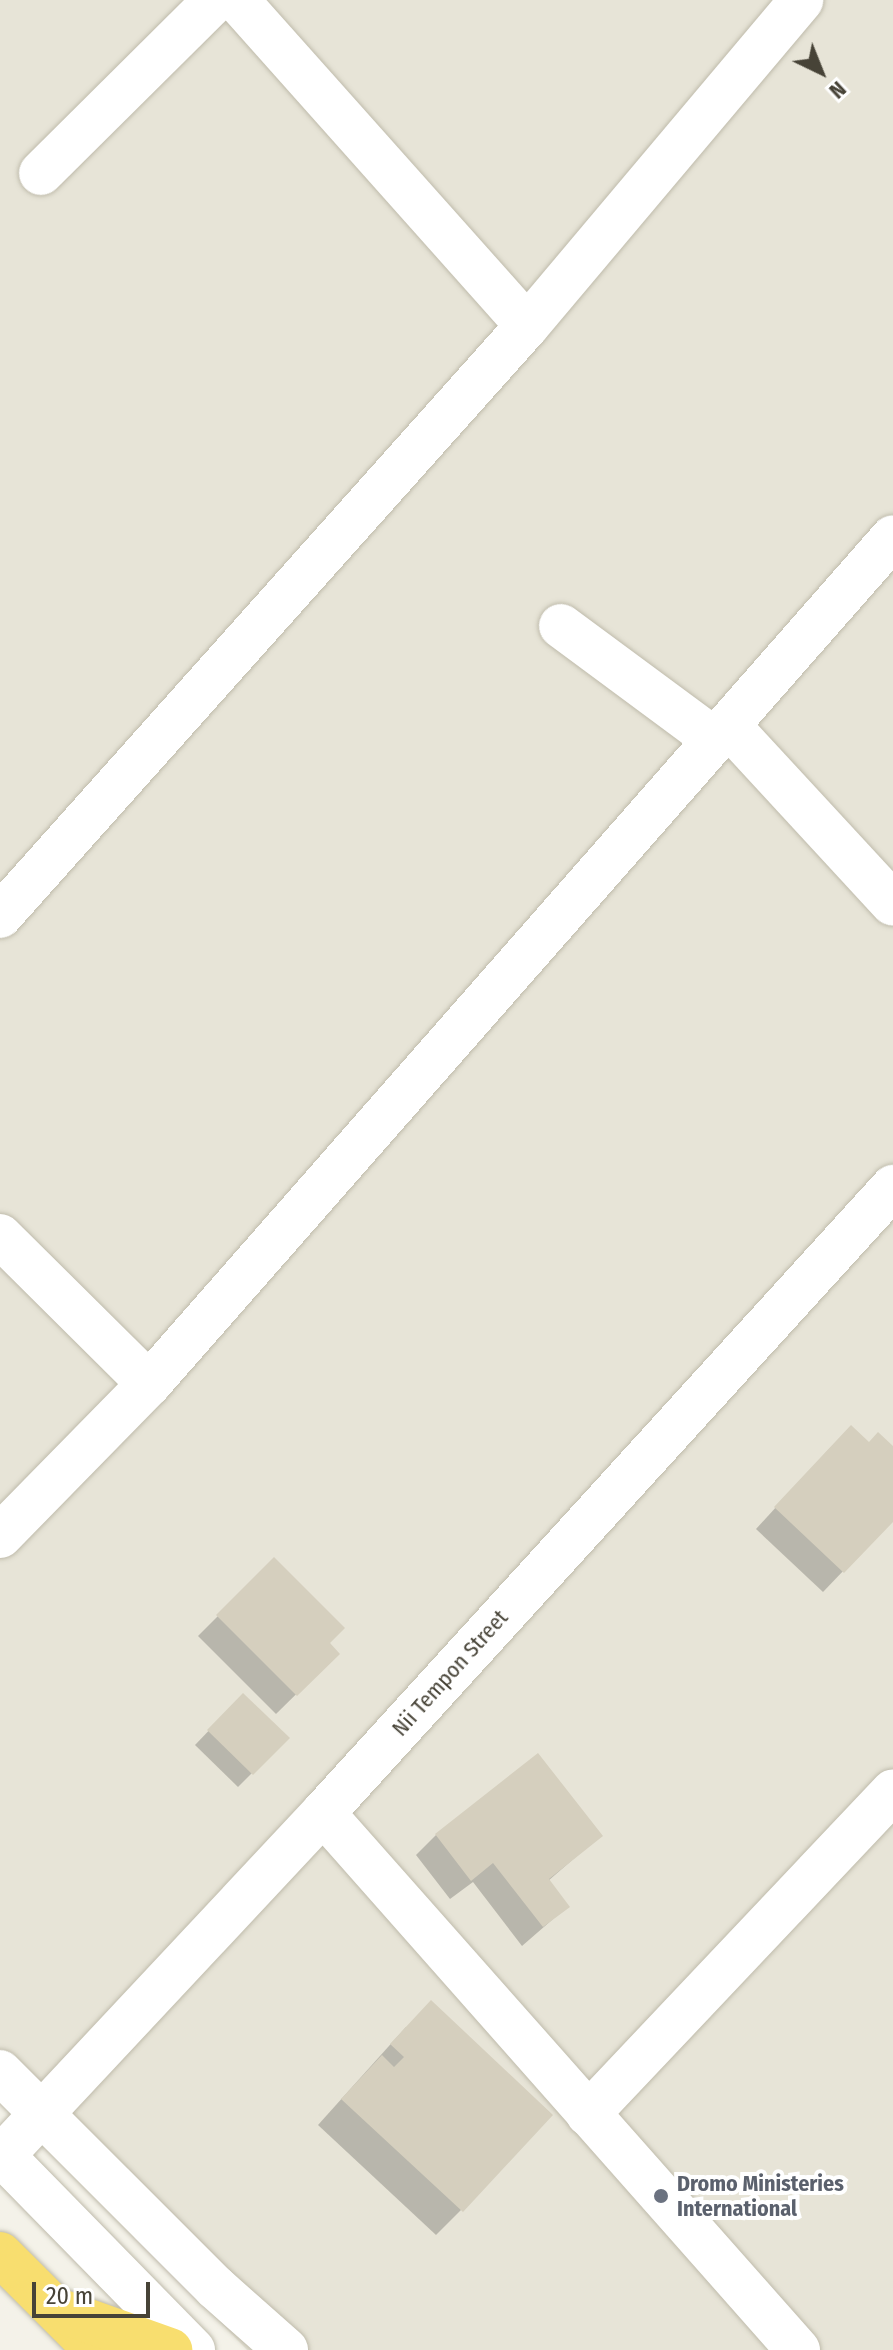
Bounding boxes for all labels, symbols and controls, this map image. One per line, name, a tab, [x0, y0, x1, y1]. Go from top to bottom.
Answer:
north arrow	[781, 32, 861, 112]
text: N	[824, 76, 852, 104]
street label: Nii Tempon Street	[386, 1605, 514, 1741]
place label: Dromo Ministeries International	[677, 2170, 844, 2222]
marker: Dromo Ministeries International	[652, 2187, 670, 2205]
scale bar	[36, 2266, 154, 2316]
text: 20 m	[46, 2282, 93, 2310]

